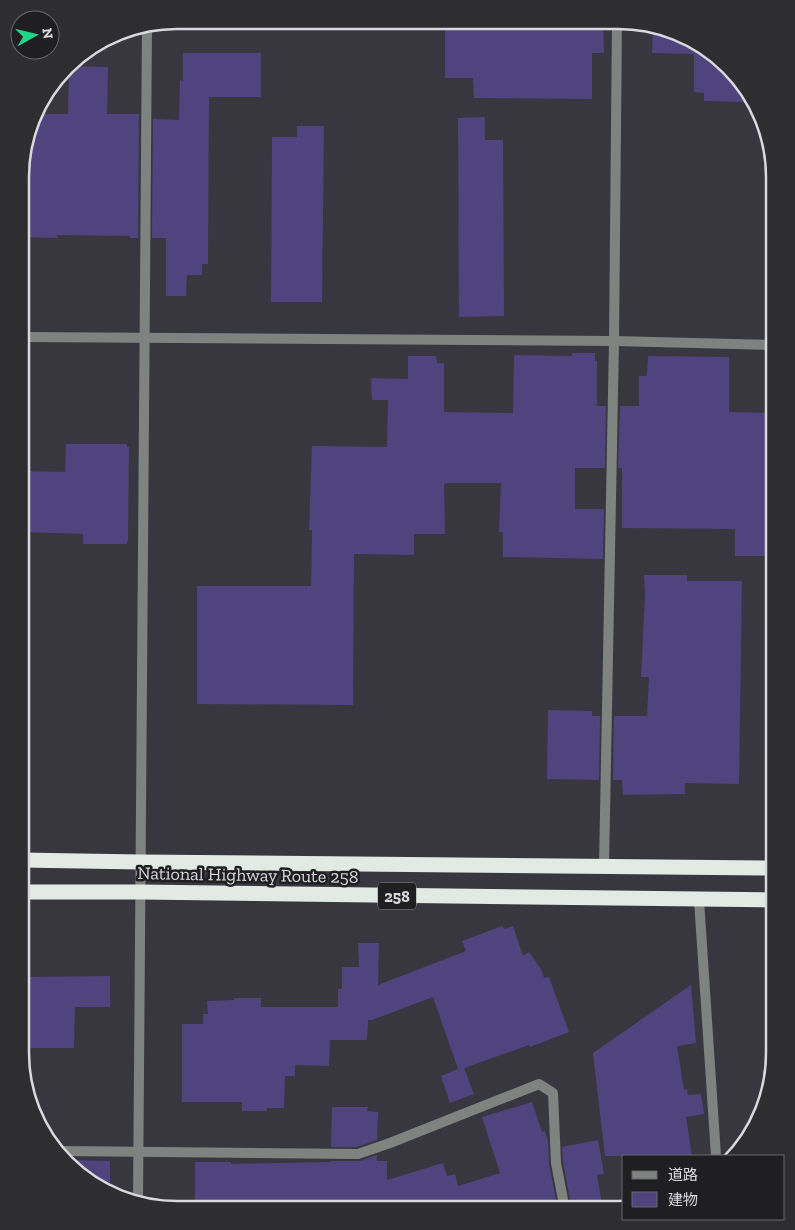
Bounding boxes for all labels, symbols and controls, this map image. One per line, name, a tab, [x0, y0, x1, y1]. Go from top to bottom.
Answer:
north arrow	[10, 10, 60, 60]
text: N	[38, 27, 57, 40]
street label: National Highway Route 258	[137, 862, 359, 888]
road number: 258	[378, 882, 416, 909]
legend	[622, 1155, 785, 1220]
text: 道路	[668, 1166, 698, 1184]
text: 建物	[668, 1191, 698, 1209]

